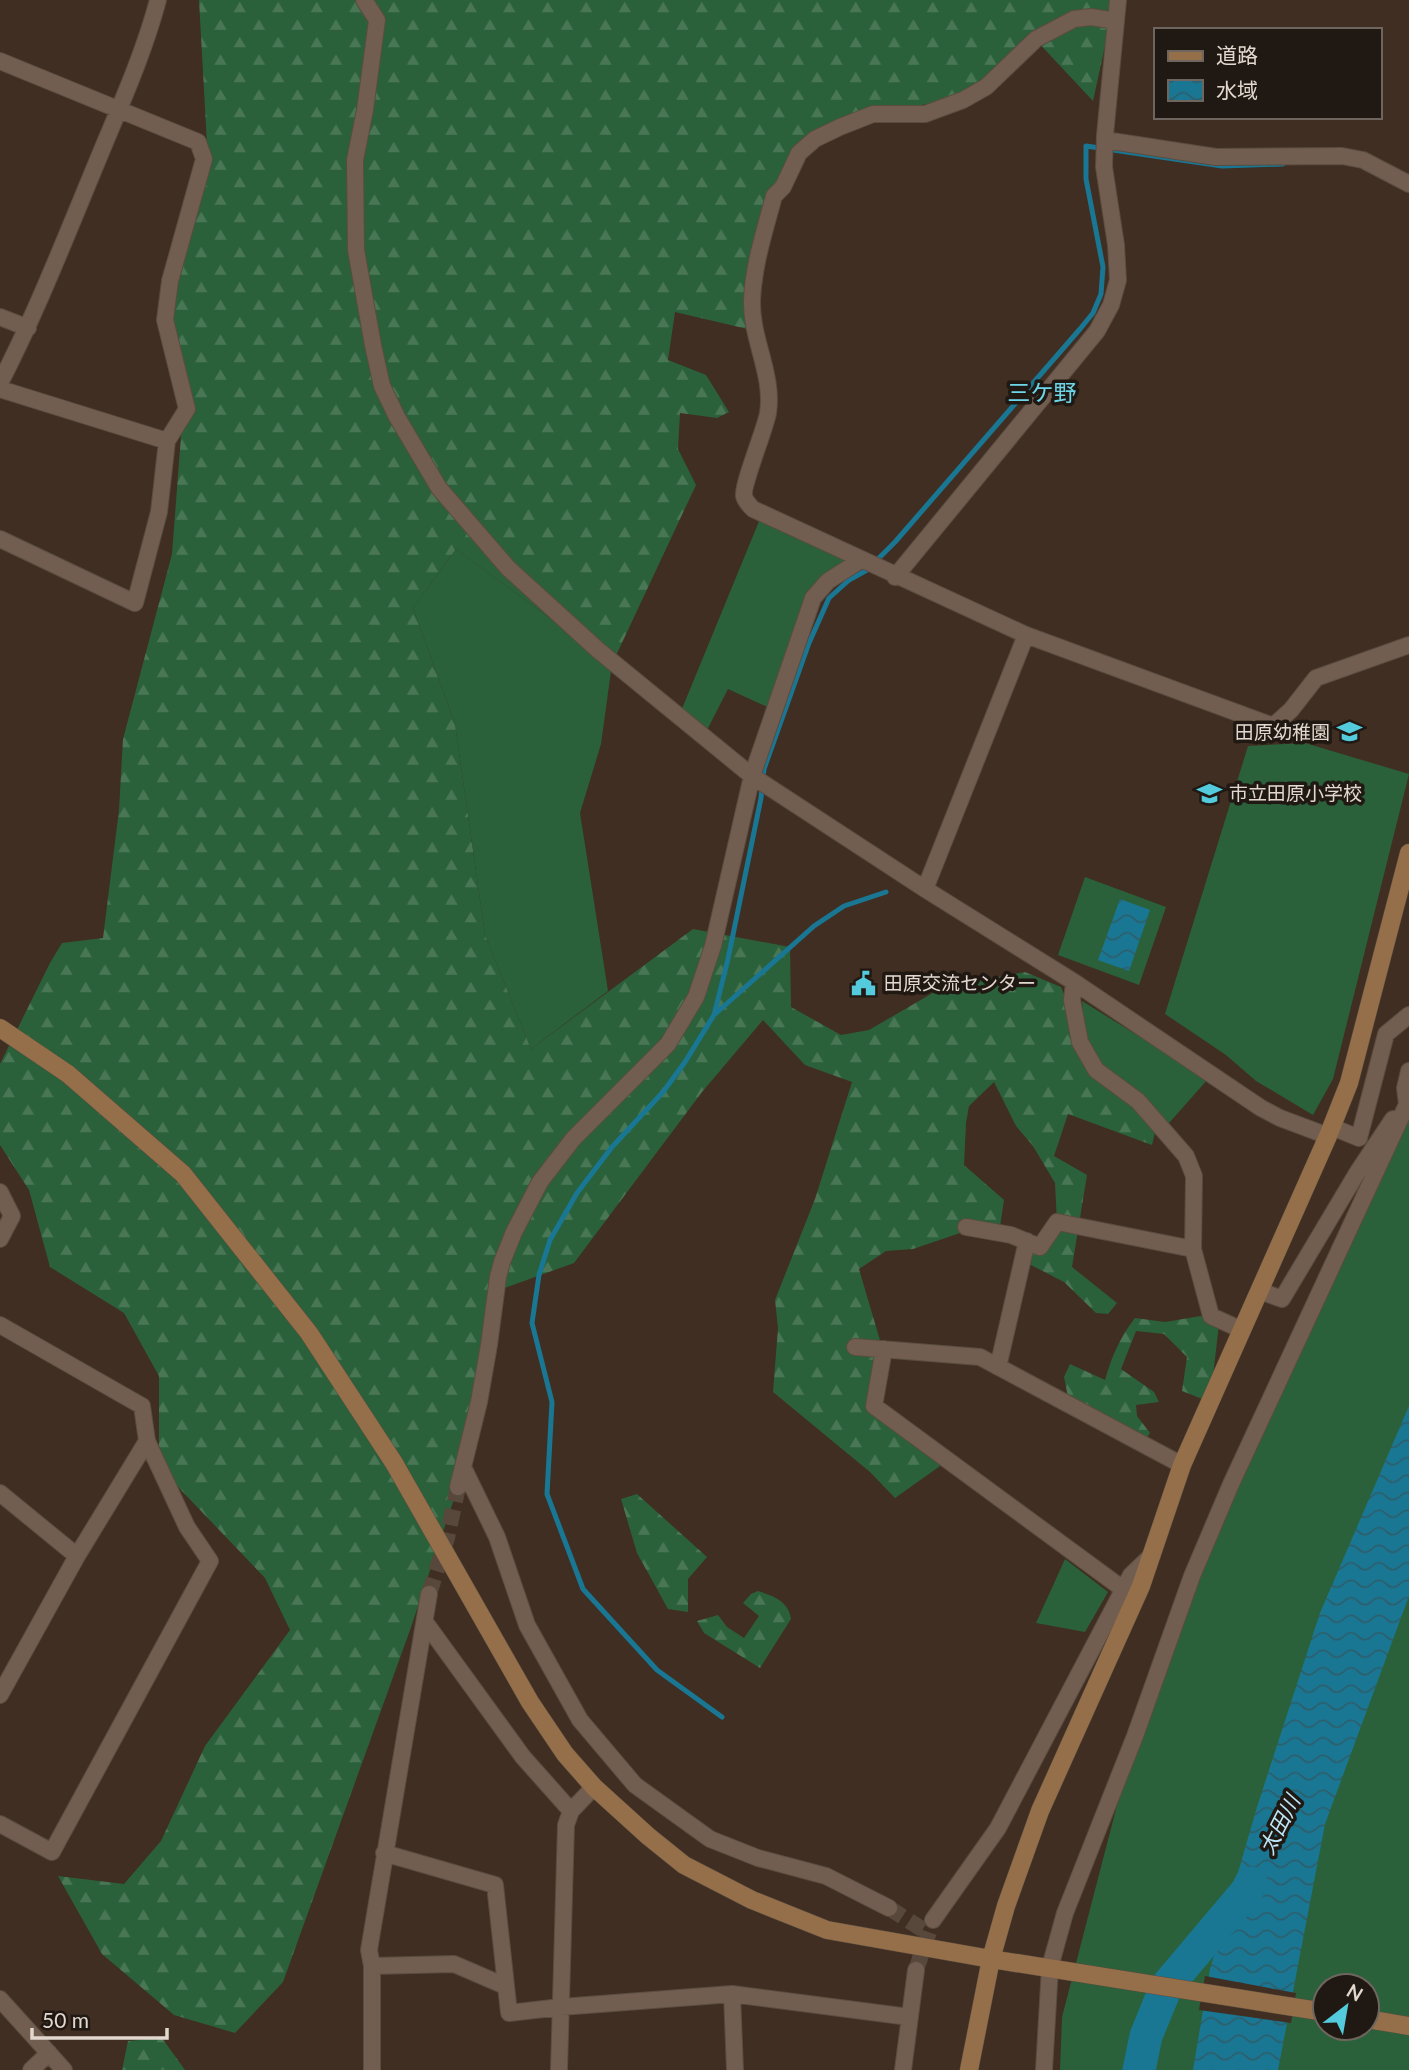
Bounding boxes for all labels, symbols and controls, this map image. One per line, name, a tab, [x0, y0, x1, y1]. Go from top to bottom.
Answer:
legend	[1154, 28, 1381, 119]
text: 道路	[1216, 42, 1258, 67]
text: 水域	[1216, 77, 1258, 102]
district label: 三ケ野	[1008, 378, 1077, 406]
school or university icon: 田原幼稚園	[1336, 718, 1364, 746]
place label: 田原幼稚園	[1235, 720, 1330, 743]
school or university icon: 市立田原小学校	[1195, 779, 1223, 807]
place label: 市立田原小学校	[1229, 781, 1362, 804]
public building icon: 田原交流センター	[850, 969, 878, 997]
place label: 田原交流センター	[884, 971, 1036, 994]
water label: 太田川	[1253, 1789, 1305, 1858]
north arrow	[1311, 1972, 1381, 2042]
text: N	[1343, 1978, 1367, 2006]
scale bar	[32, 1996, 166, 2040]
text: 50 m	[42, 2007, 89, 2032]

